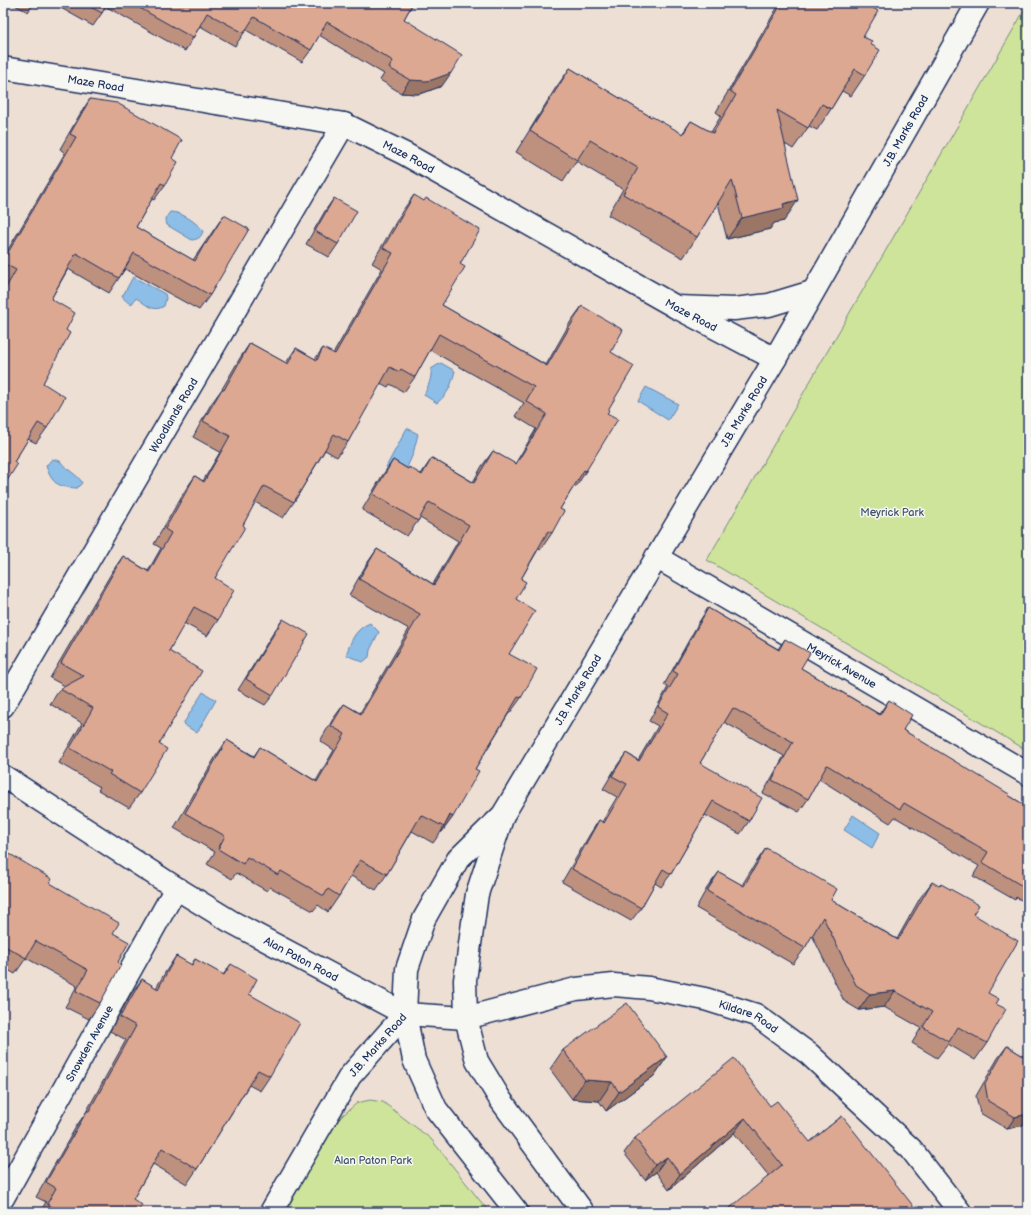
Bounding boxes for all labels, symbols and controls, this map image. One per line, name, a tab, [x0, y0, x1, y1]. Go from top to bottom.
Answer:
street label: Maze Road	[67, 73, 125, 95]
street label: J.B. Marks Road	[880, 93, 931, 169]
street label: Maze Road	[380, 138, 437, 176]
street label: Maze Road	[663, 296, 719, 334]
street label: J.B. Marks Road	[718, 374, 770, 449]
street label: Woodlands Road	[147, 376, 201, 455]
park label: Meyrick Park	[860, 506, 924, 519]
street label: Meyrick Avenue	[804, 640, 879, 691]
street label: J.B. Marks Road	[552, 652, 604, 728]
street label: Alan Paton Road	[262, 934, 340, 984]
street label: Kildare Road	[717, 998, 780, 1036]
street label: Snowden Avenue	[63, 1003, 116, 1084]
street label: J.B. Marks Road	[347, 1011, 409, 1079]
park label: Alan Paton Park	[334, 1154, 412, 1167]

